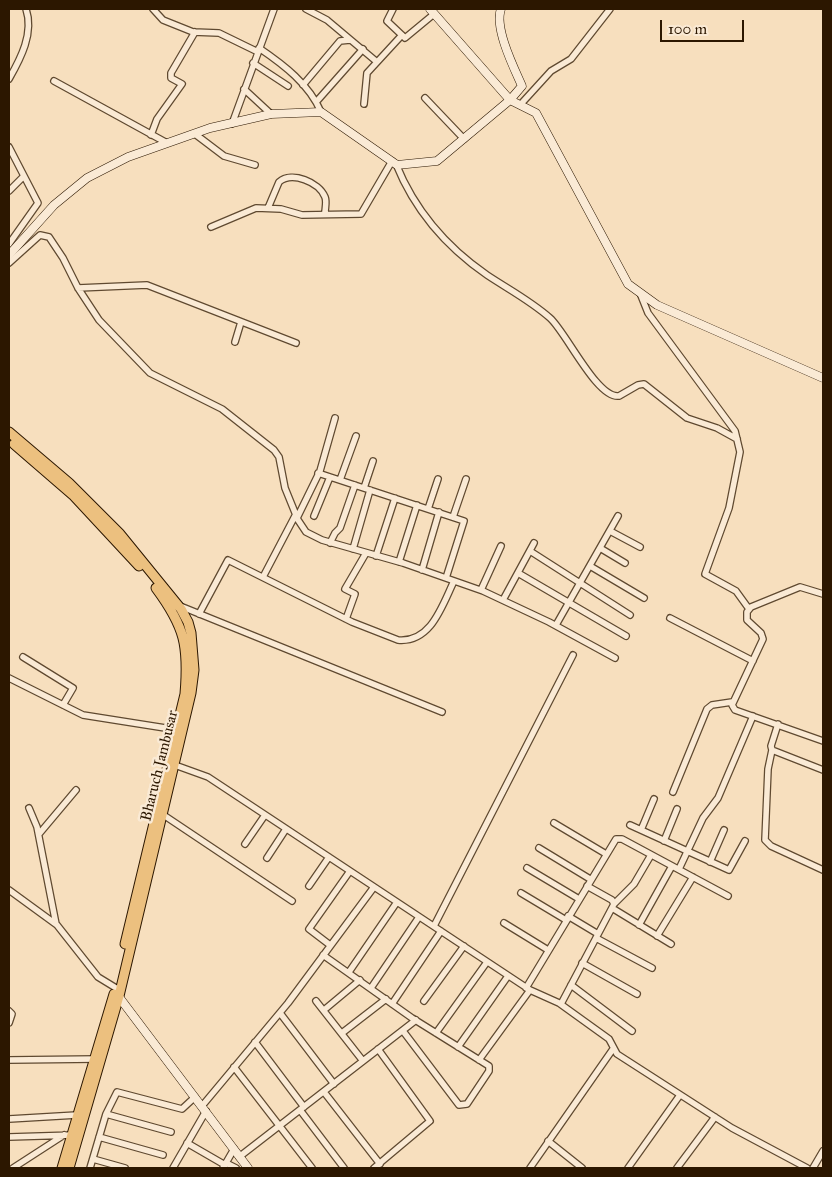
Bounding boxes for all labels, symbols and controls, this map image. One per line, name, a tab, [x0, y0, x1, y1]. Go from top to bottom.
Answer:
scale bar	[662, 10, 746, 42]
text: 100 m	[668, 20, 707, 38]
street label: Bharuch Jambusar	[138, 709, 182, 823]

